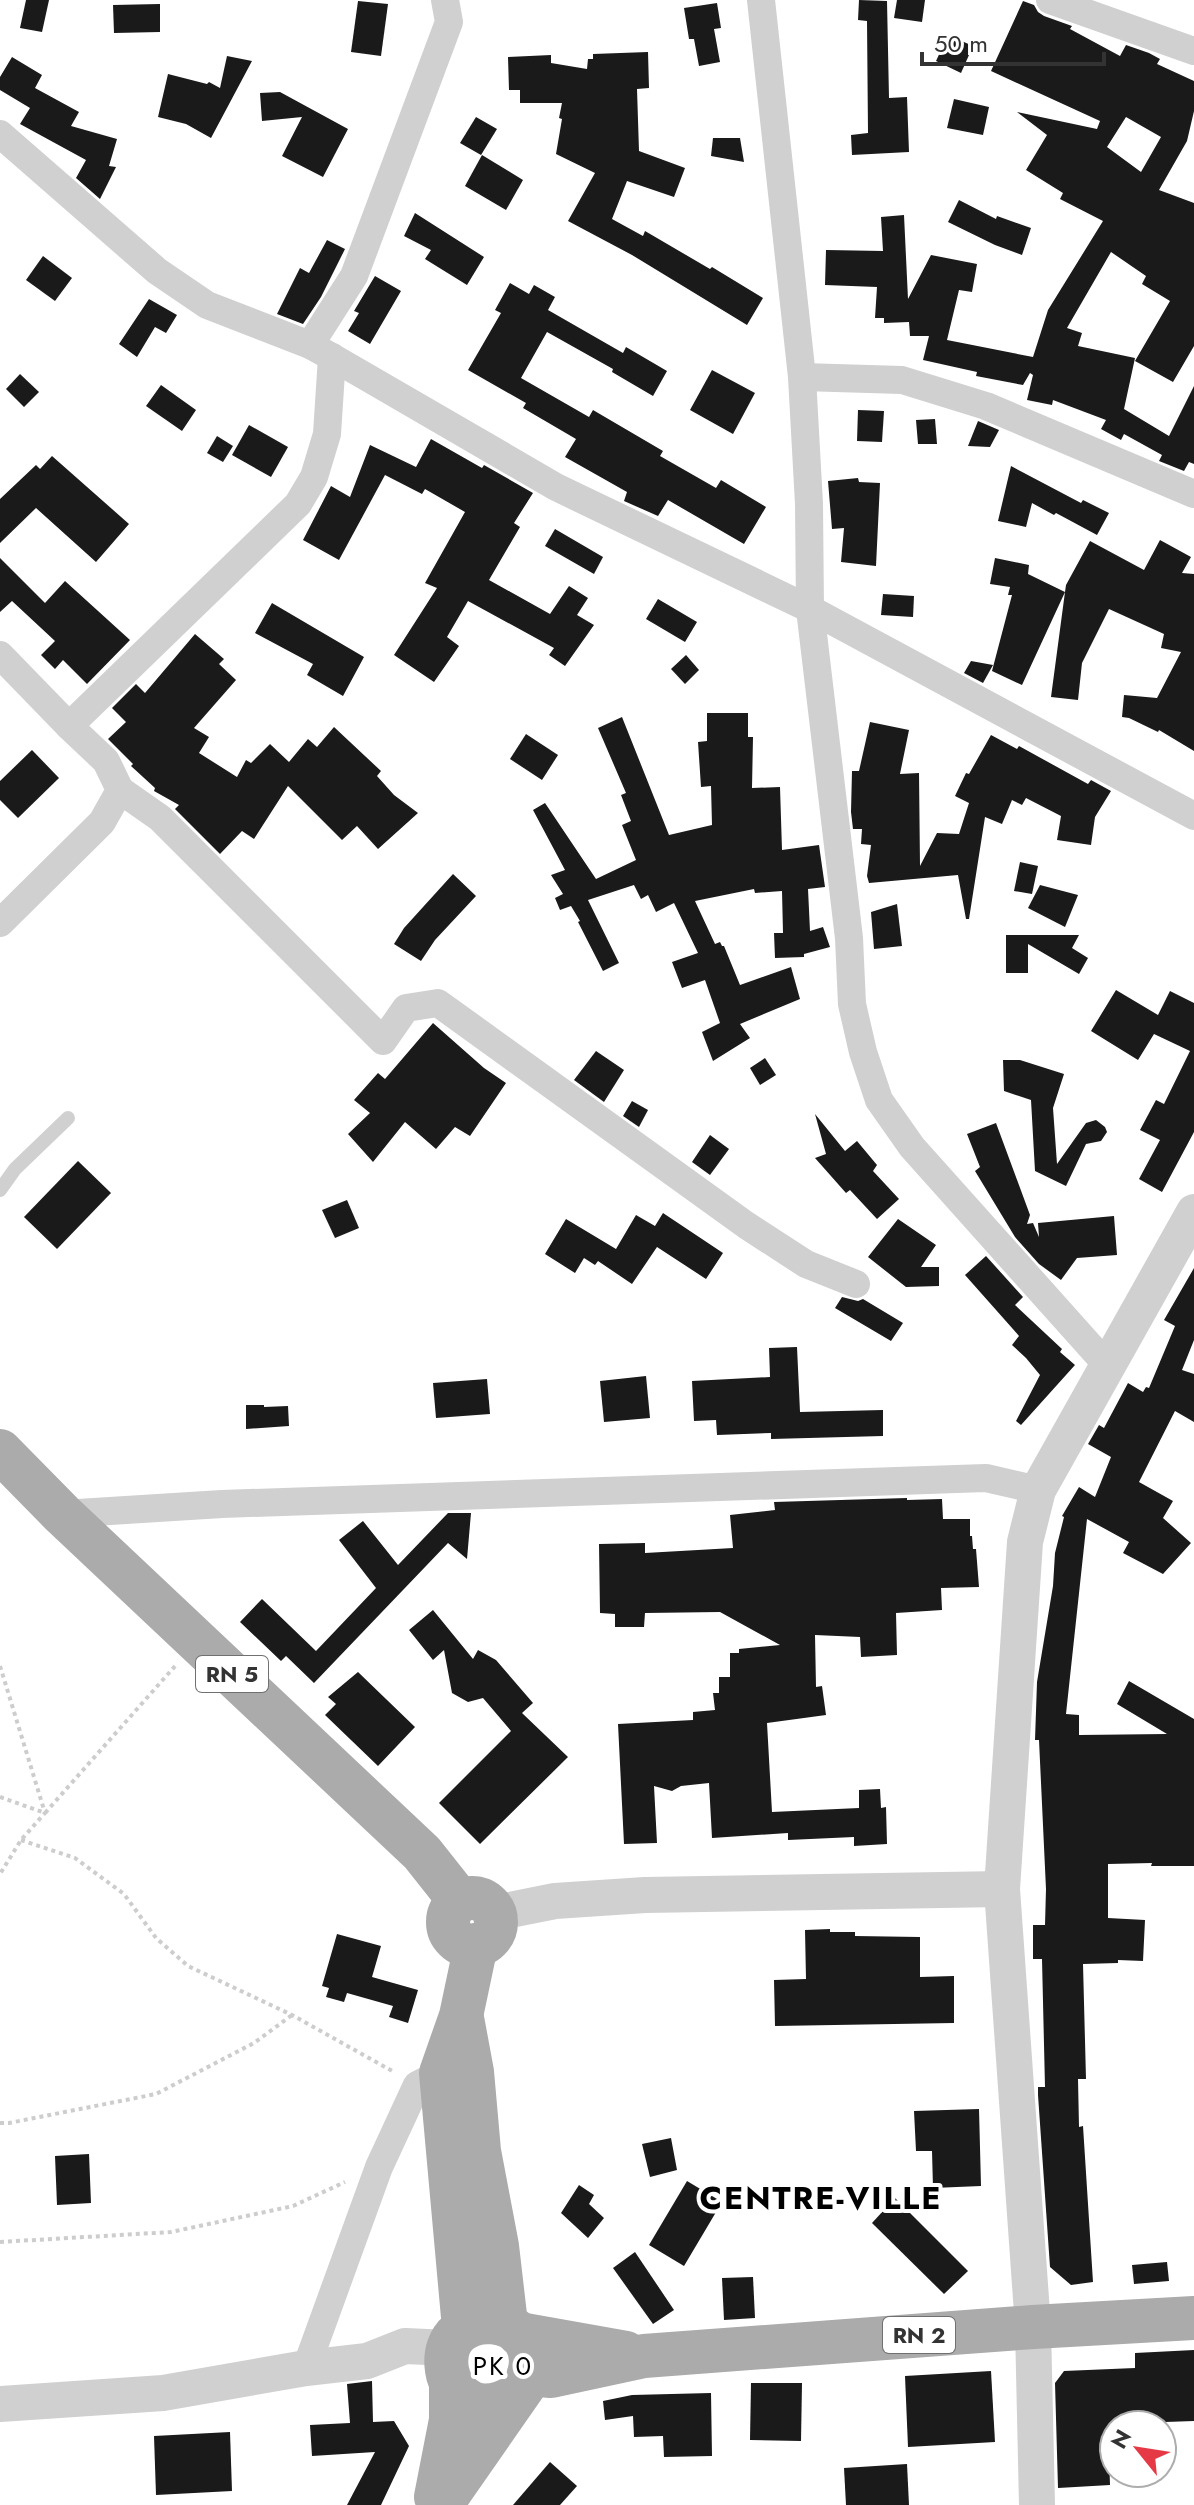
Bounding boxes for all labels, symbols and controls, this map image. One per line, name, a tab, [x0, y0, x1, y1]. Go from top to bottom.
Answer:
scale bar	[922, 16, 1104, 66]
text: 50 m	[934, 26, 988, 61]
road number: RN 5	[196, 1656, 268, 1692]
district label: CENTRE-VILLE	[699, 2175, 943, 2221]
road number: RN 2	[883, 2317, 955, 2353]
district label: PK 0	[473, 2347, 533, 2385]
north arrow	[1098, 2409, 1178, 2489]
text: N	[1102, 2423, 1139, 2455]

